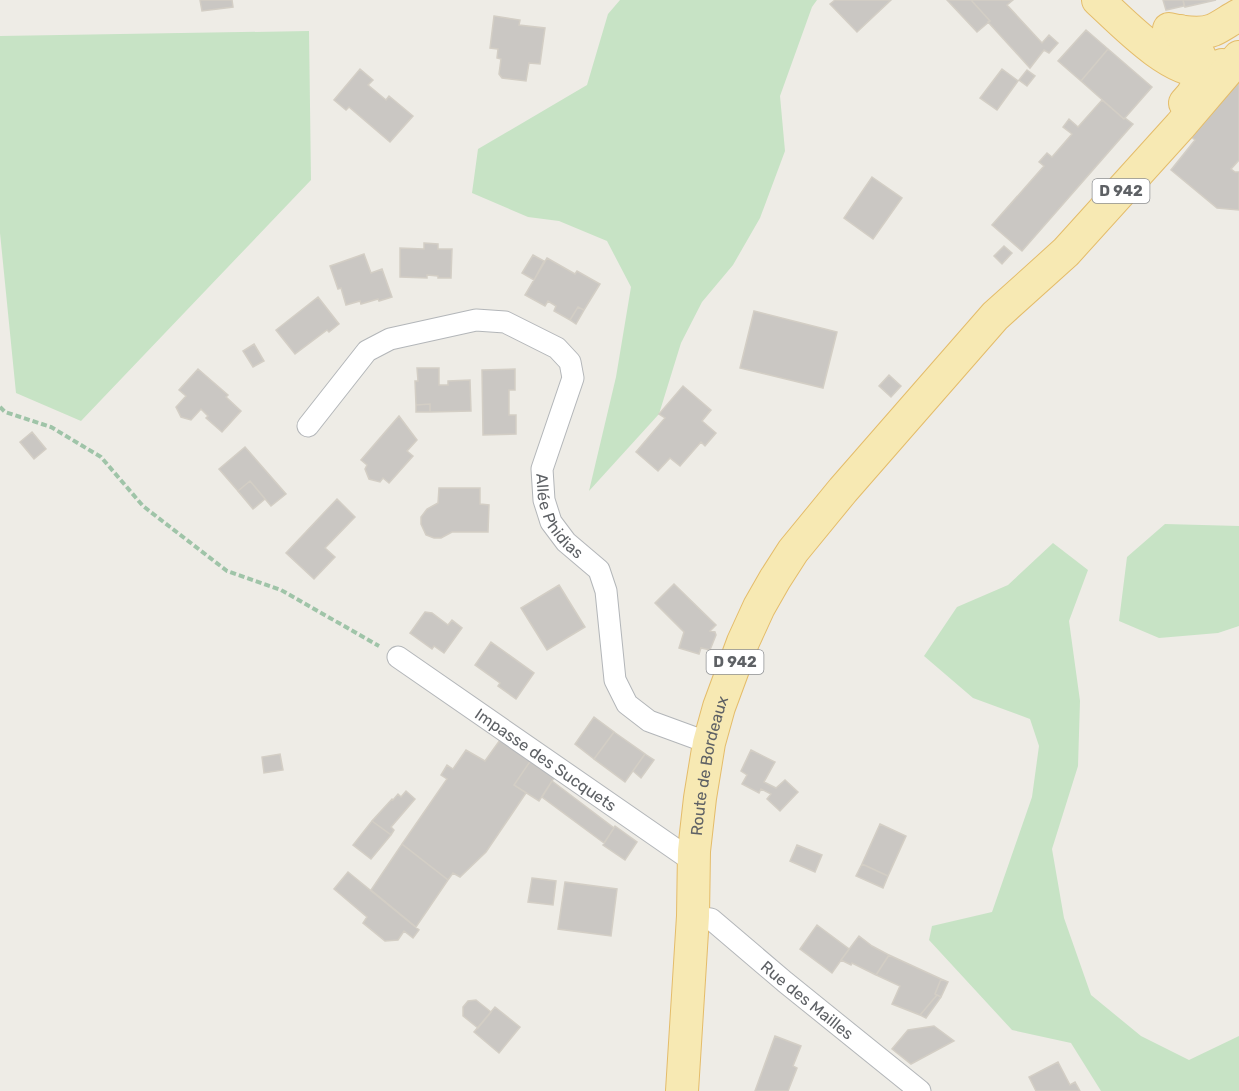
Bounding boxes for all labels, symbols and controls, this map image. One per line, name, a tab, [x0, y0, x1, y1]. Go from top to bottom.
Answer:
road number: D 942	[1092, 179, 1150, 203]
street label: Allée Phidias	[532, 473, 587, 563]
road number: D 942	[706, 650, 764, 674]
street label: Route de Bordeaux	[687, 693, 732, 837]
street label: Impasse des Sucquets	[471, 704, 620, 815]
street label: Rue des Mailles	[757, 957, 857, 1044]

